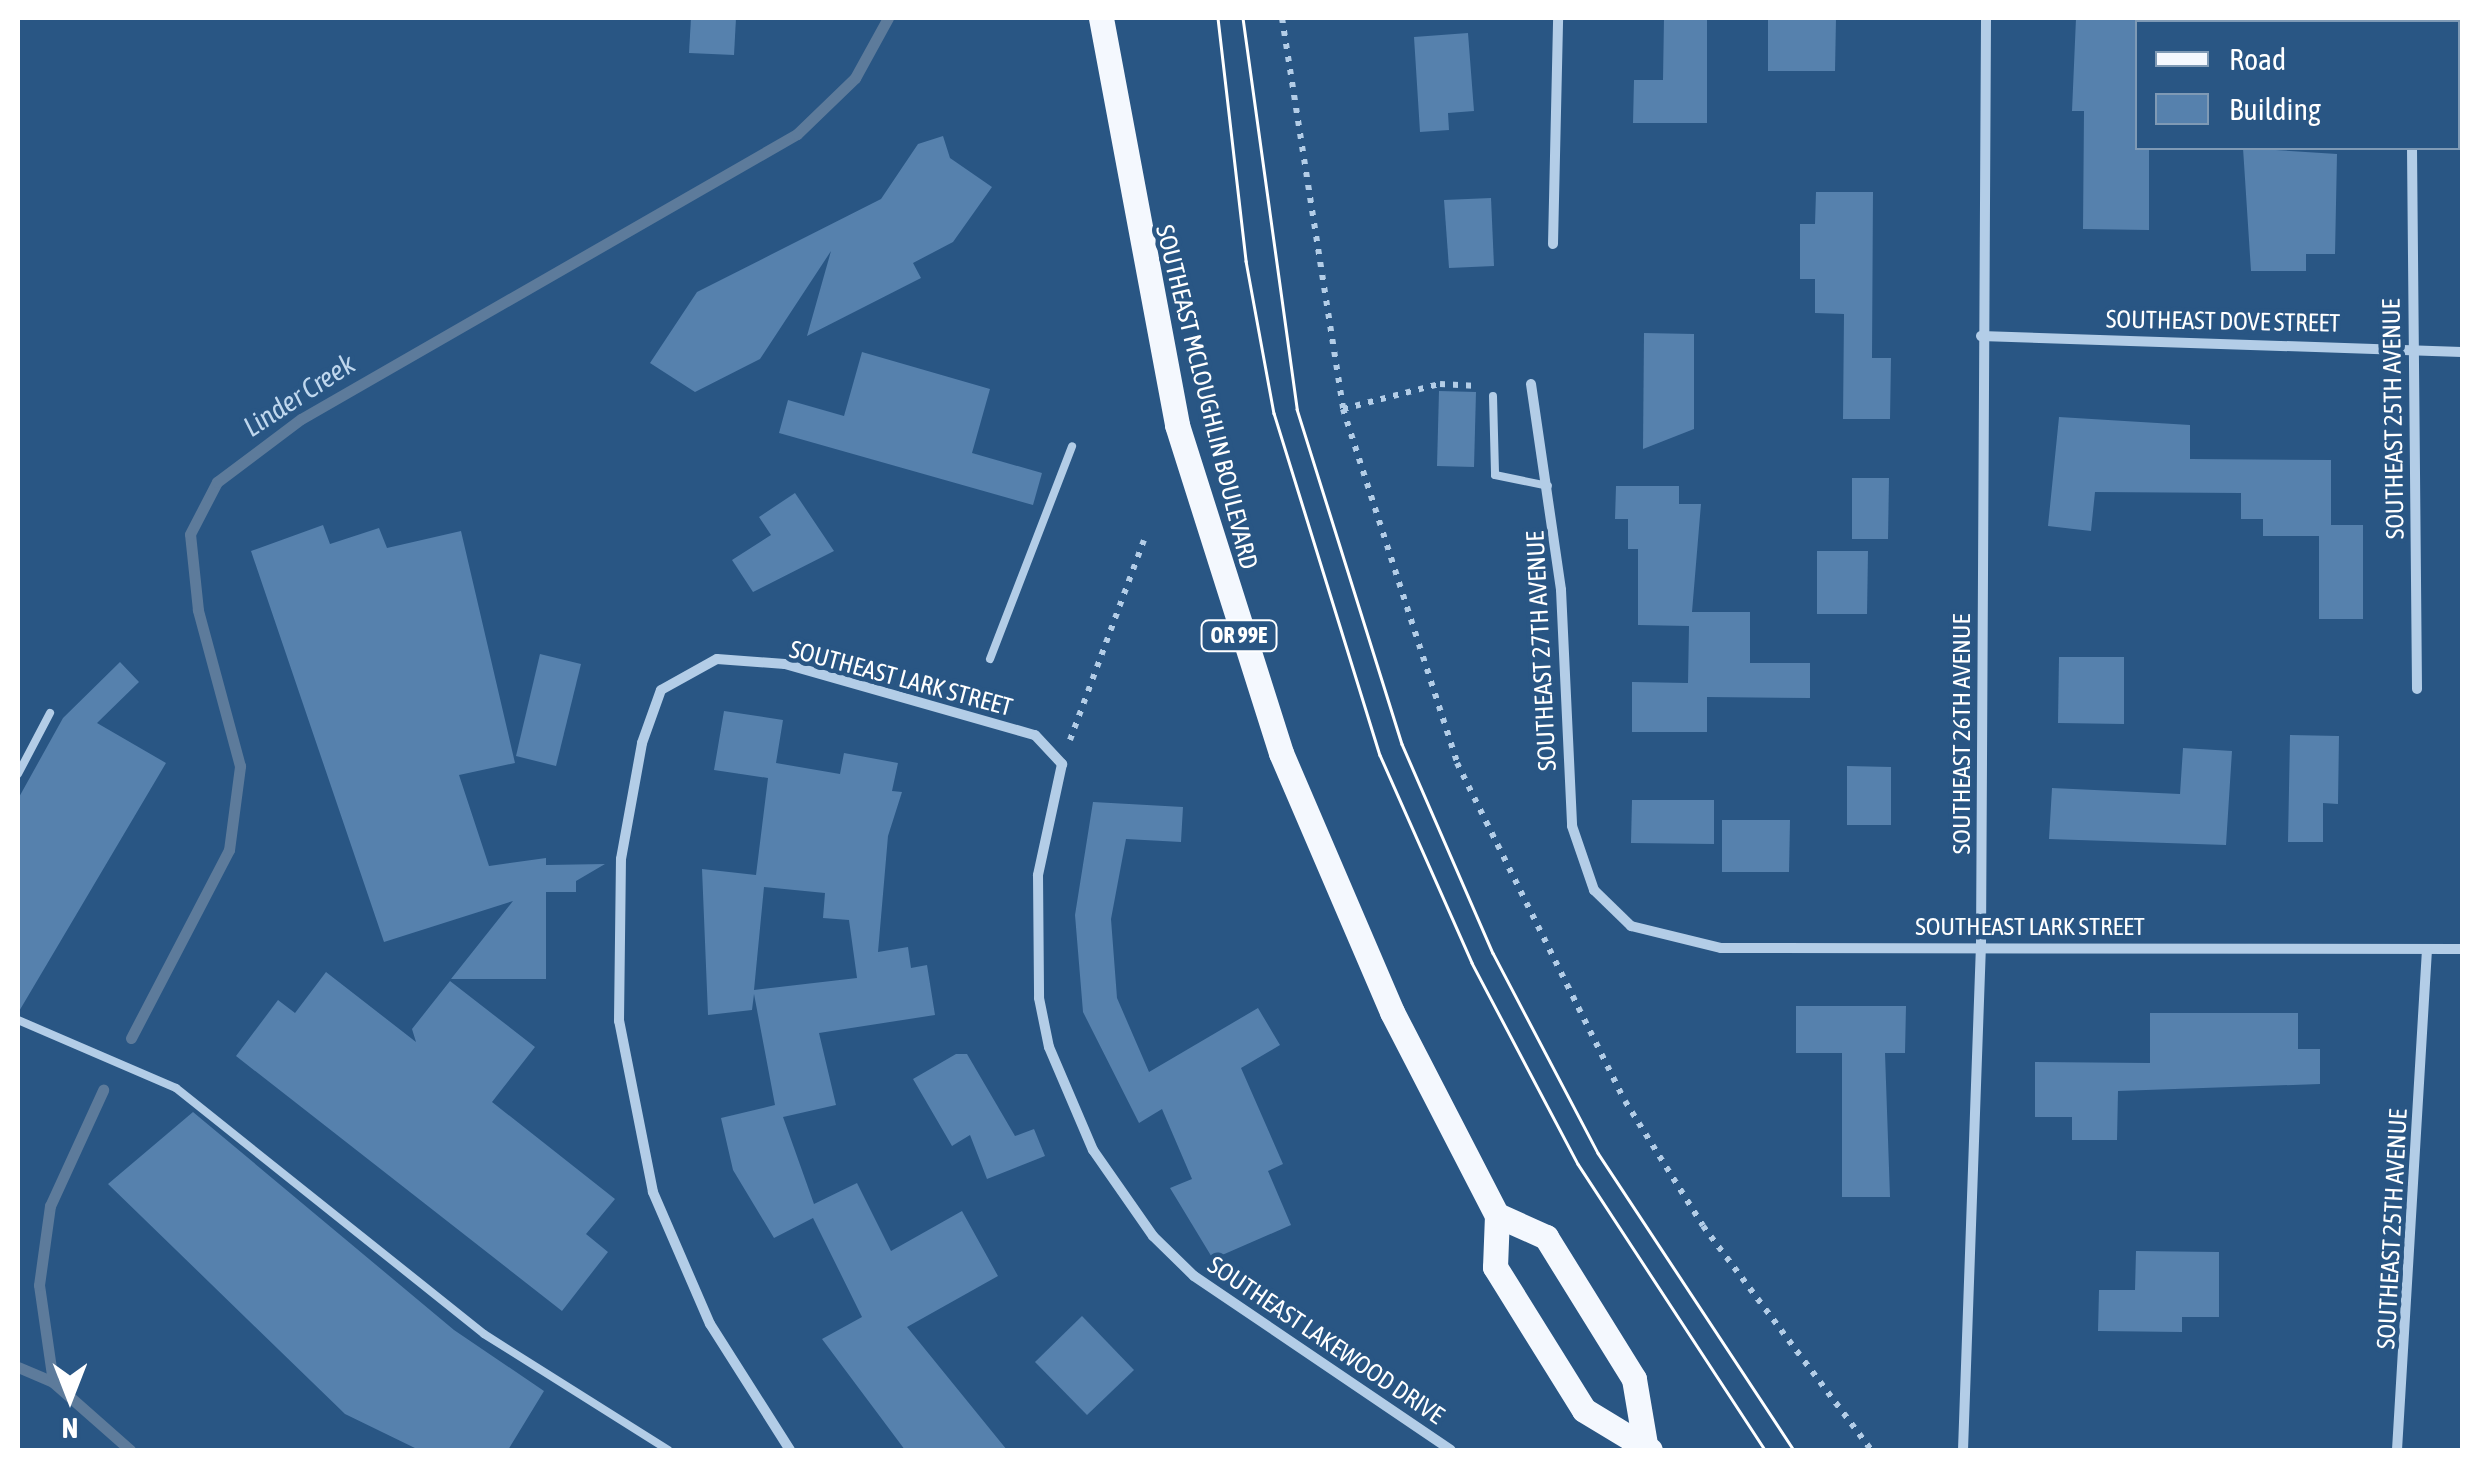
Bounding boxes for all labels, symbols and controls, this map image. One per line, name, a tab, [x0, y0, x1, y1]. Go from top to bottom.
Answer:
legend	[2135, 20, 2460, 150]
text: Road	[2229, 42, 2286, 76]
text: Building	[2229, 92, 2321, 126]
street label: SOUTHEAST MCLOUGHLIN BOULEVARD	[1150, 222, 1264, 572]
street label: SOUTHEAST 25TH AVENUE	[2376, 299, 2410, 539]
street label: SOUTHEAST DOVE STREET	[2106, 304, 2340, 338]
water label: Linder Creek	[237, 347, 361, 443]
street label: SOUTHEAST 27TH AVENUE	[1520, 530, 1562, 772]
street label: SOUTHEAST 26TH AVENUE	[1946, 614, 1976, 854]
road number: OR 99E	[1199, 619, 1279, 653]
street label: SOUTHEAST LARK STREET	[786, 634, 1016, 722]
street label: SOUTHEAST LARK STREET	[1915, 911, 2145, 941]
street label: SOUTHEAST 25TH AVENUE	[2371, 1108, 2413, 1350]
street label: SOUTHEAST LAKEWOOD DRIVE	[1202, 1250, 1450, 1430]
north arrow	[20, 1348, 120, 1448]
text: N	[62, 1412, 78, 1444]

